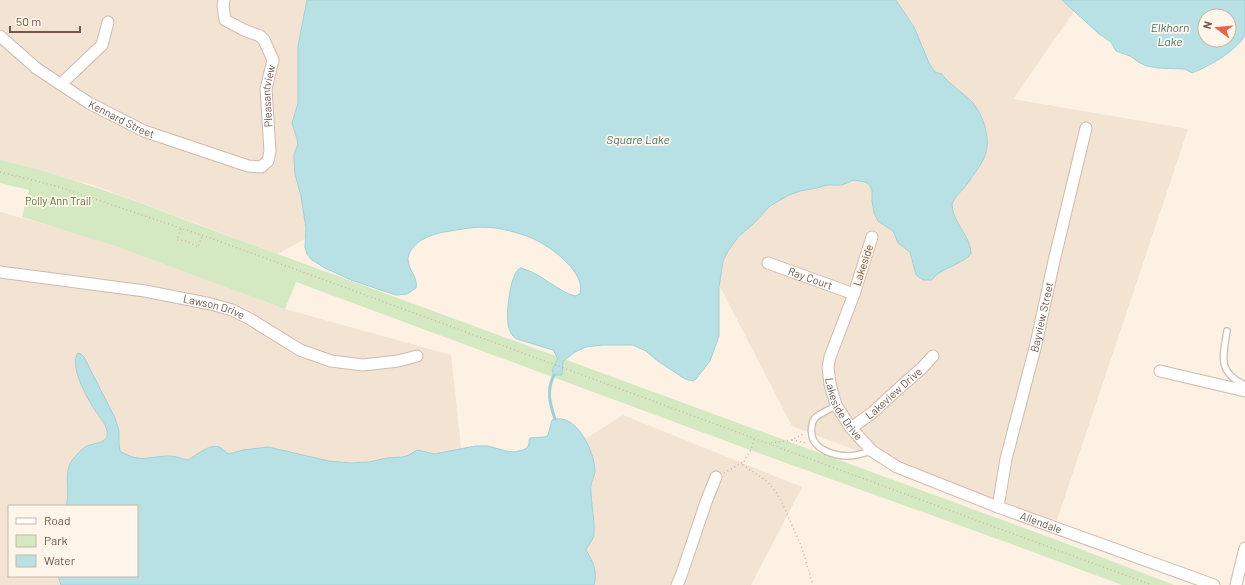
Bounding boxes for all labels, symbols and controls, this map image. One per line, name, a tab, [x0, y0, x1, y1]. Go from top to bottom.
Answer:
scale bar	[10, 8, 80, 34]
north arrow	[1197, 8, 1237, 48]
text: 50 m	[16, 14, 41, 28]
water label: Elkhorn Lake	[1151, 20, 1189, 48]
text: N	[1200, 20, 1214, 30]
street label: Pleasantview	[259, 63, 278, 128]
street label: Kennard Street	[86, 97, 156, 140]
water label: Square Lake	[606, 132, 670, 146]
park label: Polly Ann Trail	[25, 194, 91, 207]
street label: Lakeside	[850, 242, 875, 287]
street label: Ray Court	[787, 264, 835, 292]
street label: Bayview Street	[1027, 281, 1055, 354]
street label: Lawson Drive	[182, 292, 247, 321]
street label: Lakeview Drive	[863, 364, 924, 422]
street label: Lakeside Drive	[823, 377, 866, 443]
legend	[8, 505, 138, 577]
street label: Allendale	[1019, 509, 1064, 536]
text: Road	[44, 513, 71, 527]
text: Park	[44, 533, 68, 547]
text: Water	[44, 553, 76, 567]

